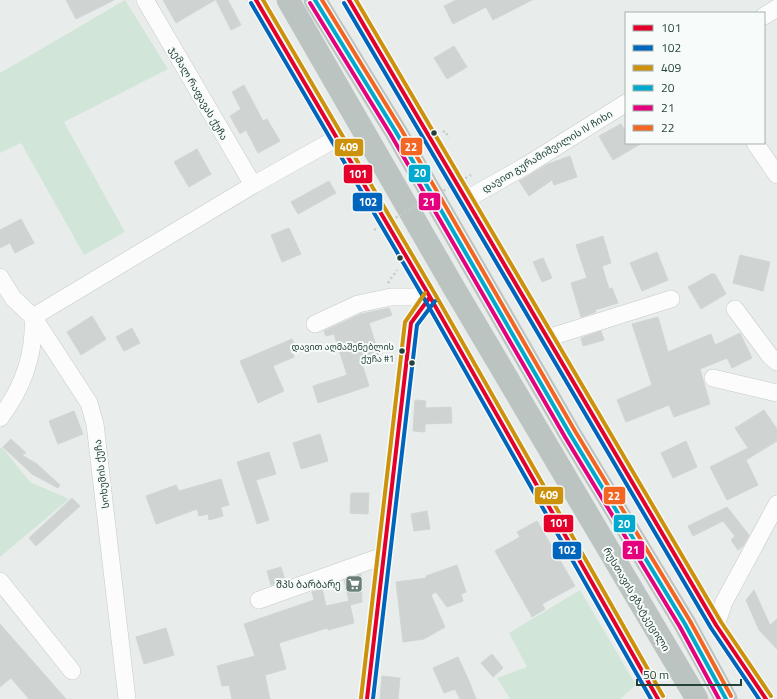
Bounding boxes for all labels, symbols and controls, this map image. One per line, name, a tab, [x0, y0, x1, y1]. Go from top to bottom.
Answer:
legend	[625, 12, 765, 144]
text: 101	[661, 18, 681, 37]
text: 102	[661, 38, 681, 57]
street label: ჯემალ რაფავას ქუჩა	[166, 44, 232, 143]
text: 409	[661, 58, 681, 77]
text: 20	[661, 78, 675, 97]
text: 21	[661, 98, 674, 117]
street label: დავით გურამიშვილის IV ჩიხი	[479, 106, 616, 196]
text: 22	[661, 118, 674, 137]
unlabelled marker	[429, 128, 439, 138]
line badge: 22	[400, 137, 423, 156]
line badge: 409	[334, 138, 364, 157]
text: 409	[340, 139, 358, 155]
text: 22	[405, 139, 417, 155]
line badge: 101	[343, 164, 373, 184]
line badge: 20	[408, 164, 431, 183]
text: 20	[414, 165, 426, 181]
text: 101	[349, 166, 367, 182]
line badge: 102	[352, 192, 383, 212]
line badge: 21	[418, 192, 441, 211]
text: 102	[359, 194, 377, 210]
text: 21	[423, 194, 435, 210]
unlabelled marker	[395, 253, 405, 263]
place label: დავით აღმაშენებლის ქუჩა #1	[292, 340, 394, 365]
marker: დავით აღმაშენებლის ქუჩა #1	[397, 346, 407, 356]
unlabelled marker	[407, 358, 417, 368]
street label: სოხუმის ქუჩა	[90, 439, 113, 509]
line badge: 409	[534, 486, 564, 505]
line badge: 22	[603, 486, 626, 505]
text: 409	[540, 487, 558, 503]
text: 22	[608, 488, 620, 504]
line badge: 101	[543, 514, 574, 533]
line badge: 20	[613, 514, 636, 533]
text: 101	[550, 515, 568, 531]
text: 20	[618, 516, 630, 532]
line badge: 21	[622, 540, 645, 560]
line badge: 102	[552, 541, 582, 560]
text: 102	[558, 542, 576, 558]
text: 21	[627, 542, 639, 558]
street label: რუსთავის გზატკეცილი	[599, 544, 674, 654]
supermarket icon: შპს ბარბარე	[344, 574, 364, 594]
place label: შპს ბარბარე	[276, 577, 341, 592]
scale bar	[637, 661, 741, 687]
text: 50 m	[643, 665, 669, 684]

